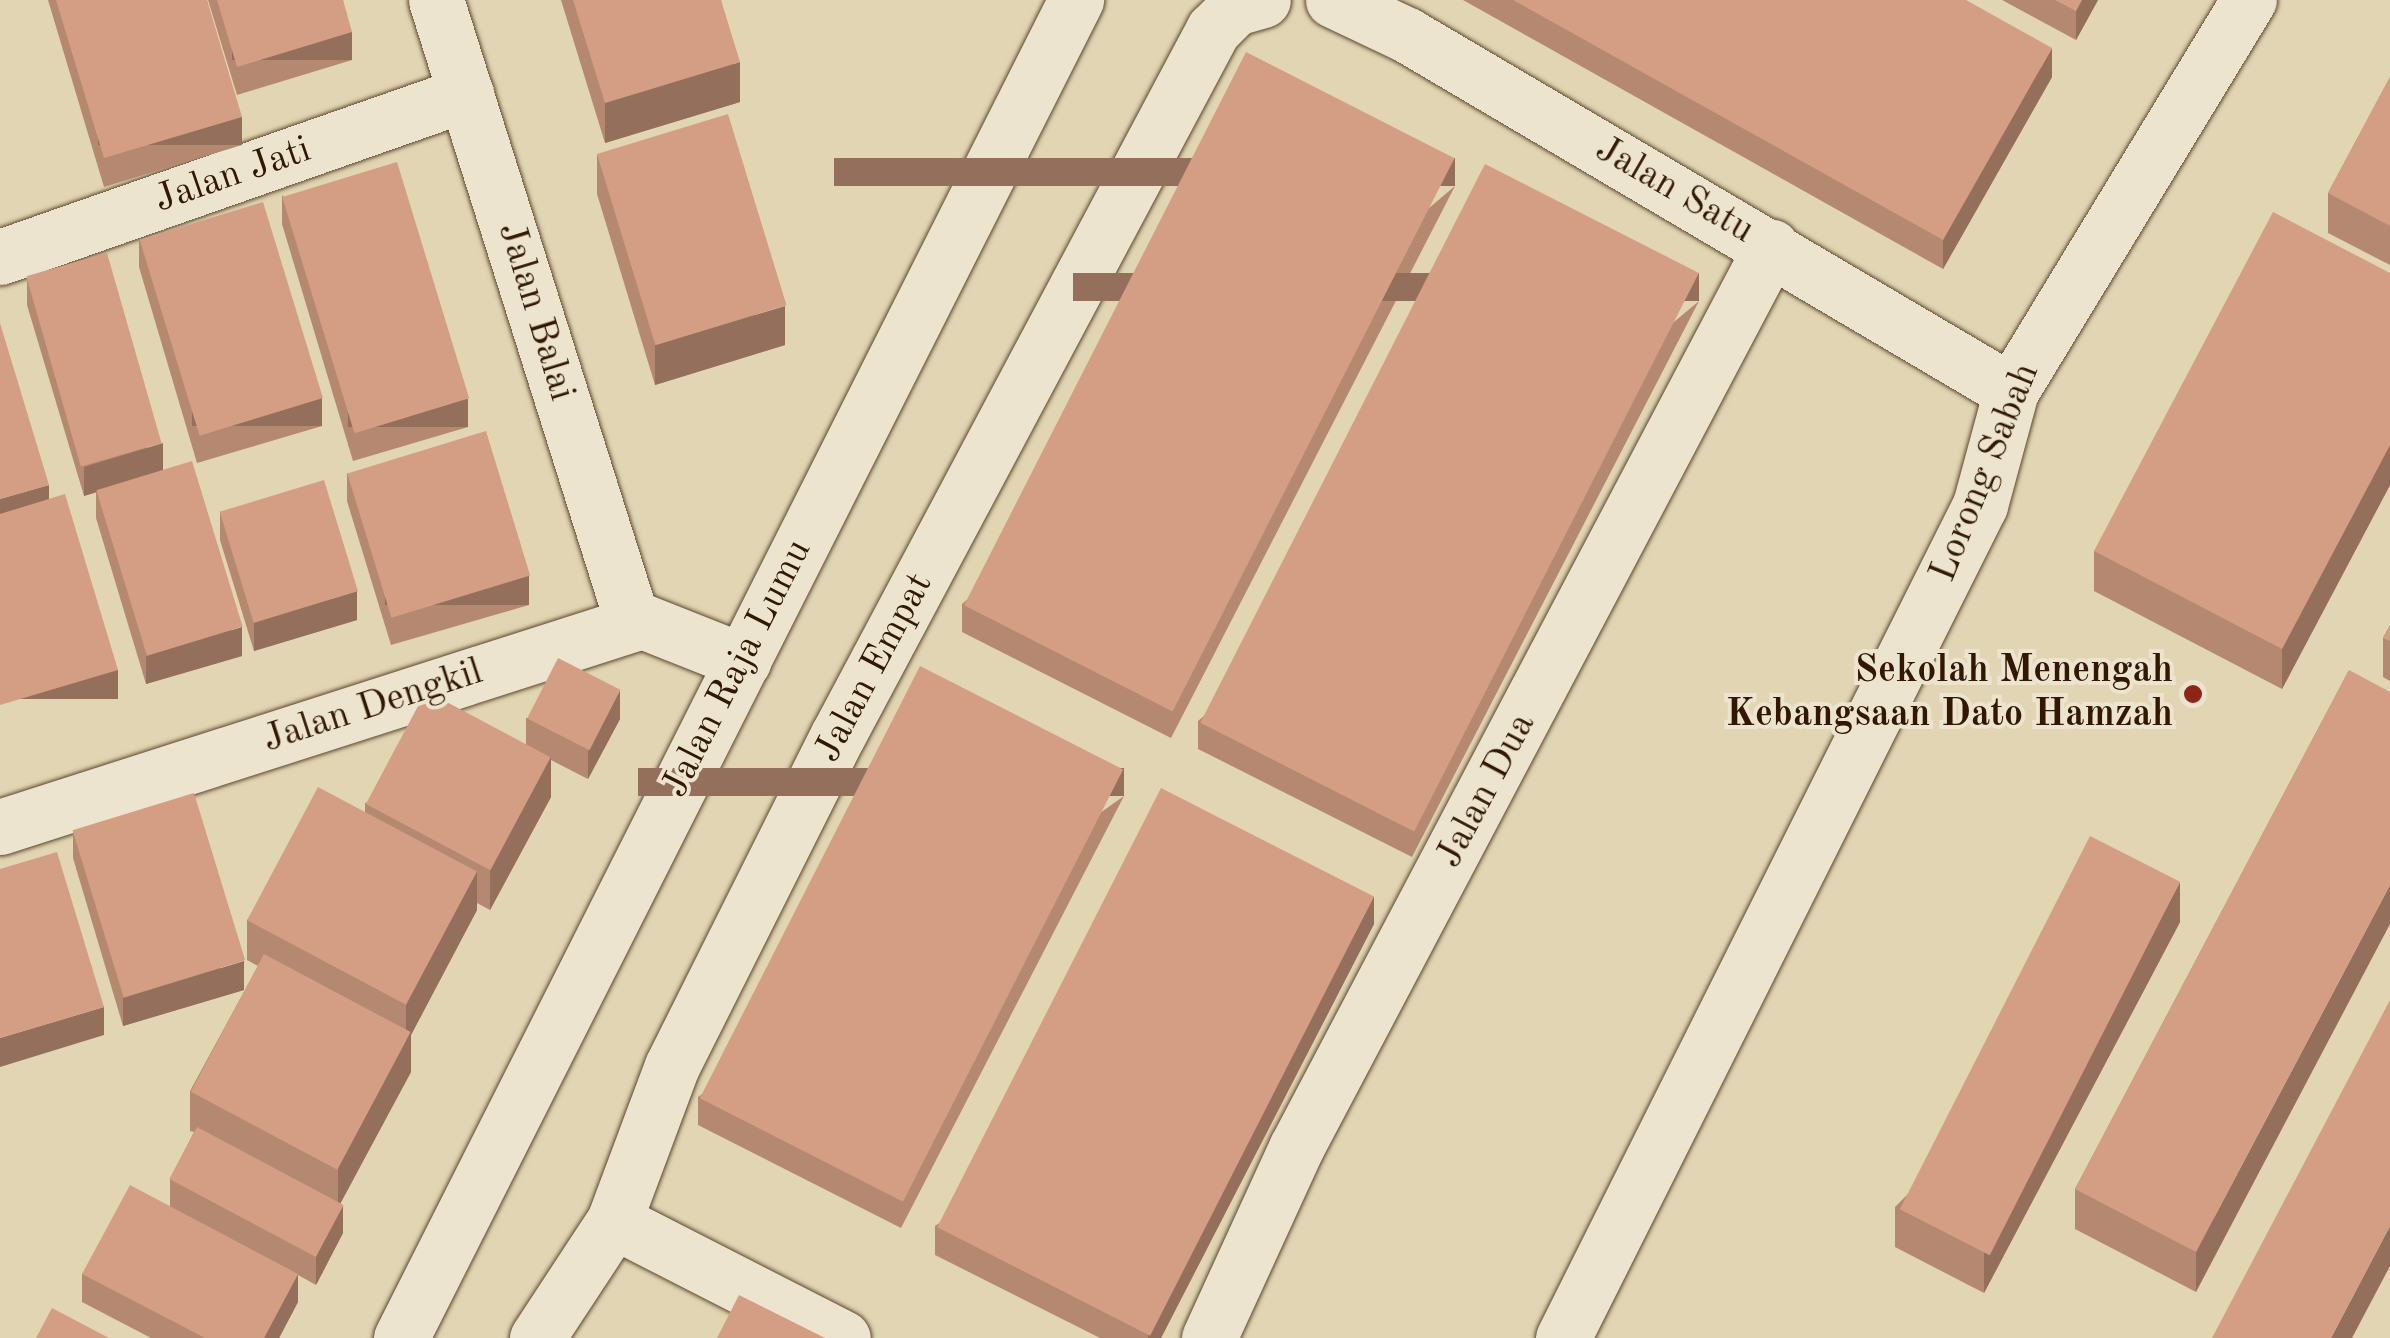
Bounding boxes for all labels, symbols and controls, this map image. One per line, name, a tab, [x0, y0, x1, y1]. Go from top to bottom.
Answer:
street label: Jalan Satu	[1587, 127, 1761, 255]
street label: Jalan Jati	[149, 128, 317, 224]
street label: Jalan Balai	[486, 217, 584, 407]
street label: Lorong Sabah	[1921, 357, 2051, 589]
street label: Jalan Raja Lumu	[653, 532, 823, 806]
street label: Jalan Empat	[806, 566, 944, 770]
place label: Sekolah Menengah Kebangsaan Dato Hamzah	[1726, 649, 2173, 738]
street label: Jalan Dengkil	[258, 650, 488, 764]
marker: Sekolah Menengah Kebangsaan Dato Hamzah	[2182, 683, 2204, 705]
street label: Jalan Dua	[1427, 706, 1547, 876]

